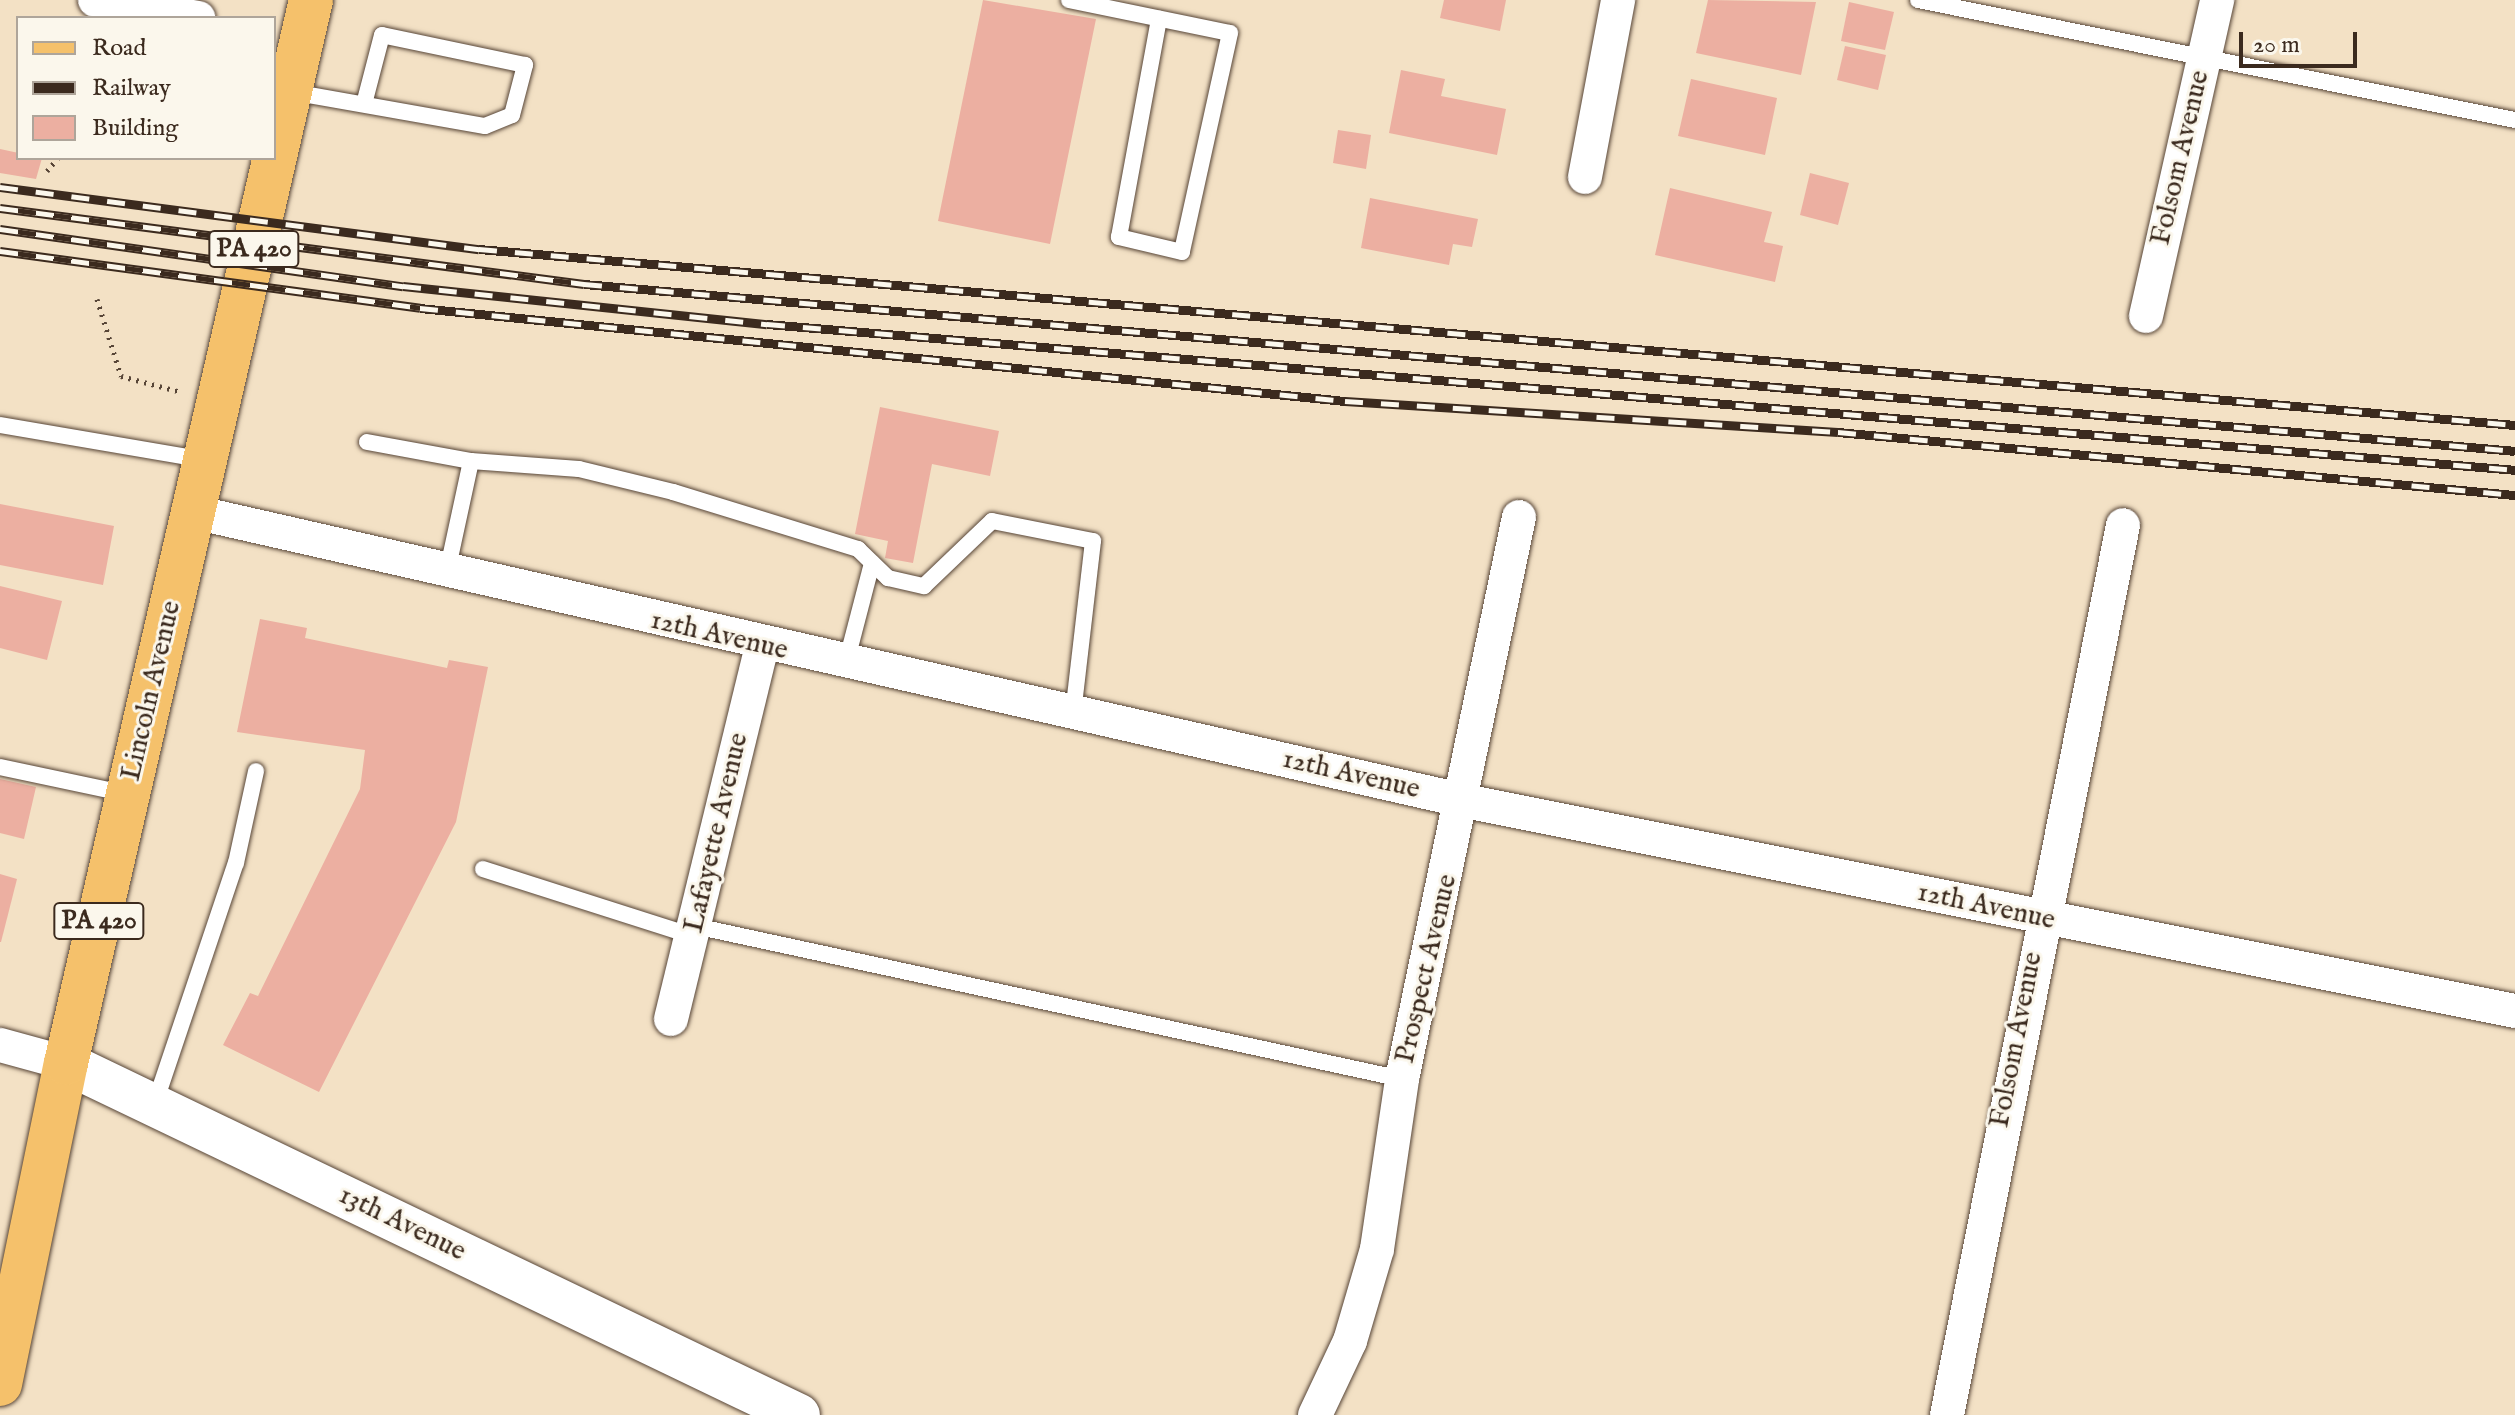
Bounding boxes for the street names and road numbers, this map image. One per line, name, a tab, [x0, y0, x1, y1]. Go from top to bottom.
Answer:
street label: Folsom Avenue	[2145, 67, 2217, 249]
road number: PA 420	[208, 227, 300, 271]
street label: Lincoln Avenue	[115, 598, 189, 784]
street label: 12th Avenue	[647, 604, 791, 668]
street label: Lafayette Avenue	[678, 730, 756, 936]
street label: 12th Avenue	[1279, 743, 1423, 807]
street label: Prospect Avenue	[1389, 871, 1465, 1067]
street label: 12th Avenue	[1914, 876, 2058, 938]
road number: PA 420	[53, 899, 145, 943]
street label: Folsom Avenue	[1983, 949, 2051, 1131]
street label: 13th Avenue	[333, 1179, 471, 1269]

